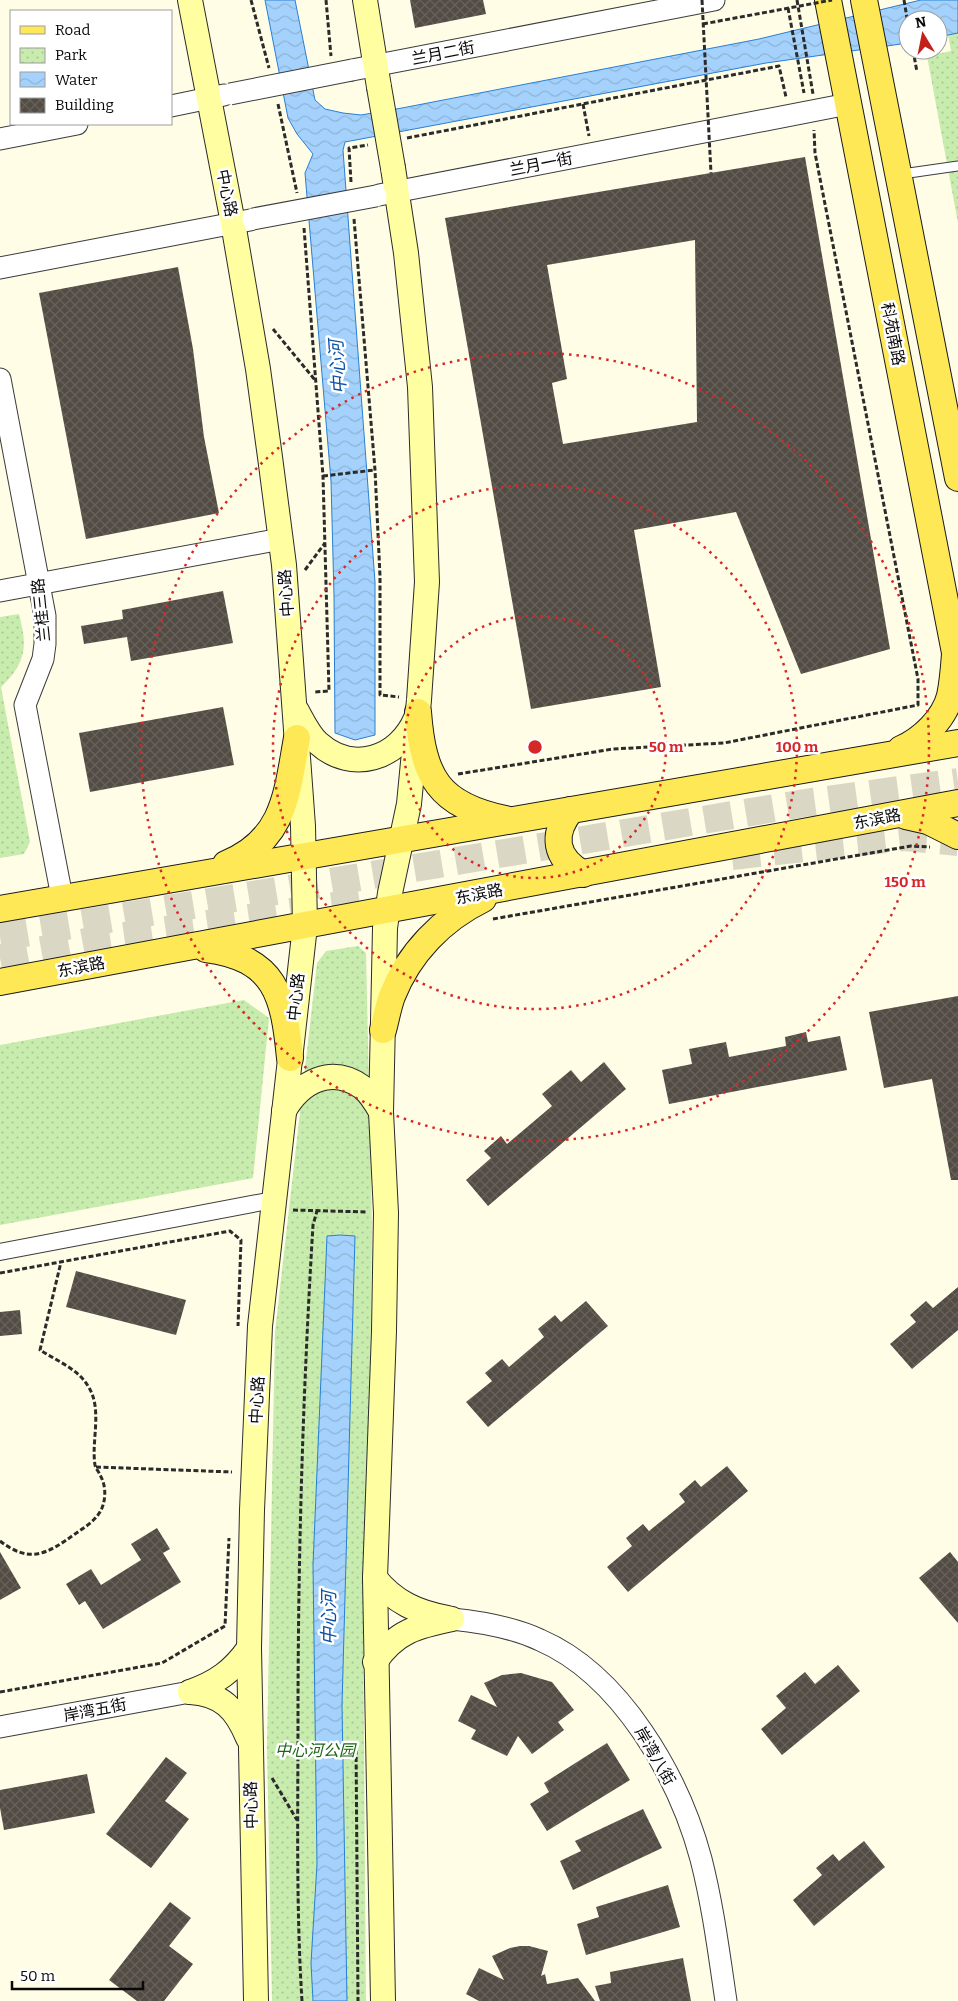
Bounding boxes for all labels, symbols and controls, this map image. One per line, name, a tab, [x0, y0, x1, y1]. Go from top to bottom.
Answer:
legend	[10, 10, 172, 125]
north arrow	[898, 10, 948, 60]
text: N	[914, 13, 928, 32]
text: Road	[55, 21, 90, 39]
street label: 兰月二街	[410, 38, 476, 68]
text: Park	[55, 46, 87, 64]
text: Water	[55, 71, 98, 89]
text: Building	[55, 96, 114, 114]
street label: 兰月一街	[508, 149, 574, 179]
street label: 中心路	[213, 168, 241, 218]
street label: 科苑南路	[878, 301, 908, 367]
water label: 中心河	[325, 336, 351, 395]
street label: 中心路	[275, 568, 297, 618]
street label: 兰桂三路	[28, 577, 54, 643]
centre of rings	[526, 738, 544, 756]
text: 50 m	[649, 738, 684, 756]
text: 100 m	[776, 738, 819, 756]
street label: 东滨路	[852, 805, 902, 833]
text: 150 m	[884, 873, 926, 891]
street label: 东滨路	[454, 880, 504, 908]
street label: 东滨路	[56, 953, 106, 981]
street label: 中心路	[284, 972, 308, 1022]
street label: 中心路	[246, 1376, 268, 1424]
water label: 中心河	[318, 1588, 340, 1645]
street label: 岸湾五街	[62, 1695, 128, 1725]
street label: 岸湾八街	[631, 1724, 679, 1788]
park label: 中心河公园	[275, 1741, 357, 1760]
street label: 中心路	[241, 1781, 261, 1829]
scale bar	[12, 1958, 144, 1990]
text: 50 m	[20, 1967, 56, 1985]

